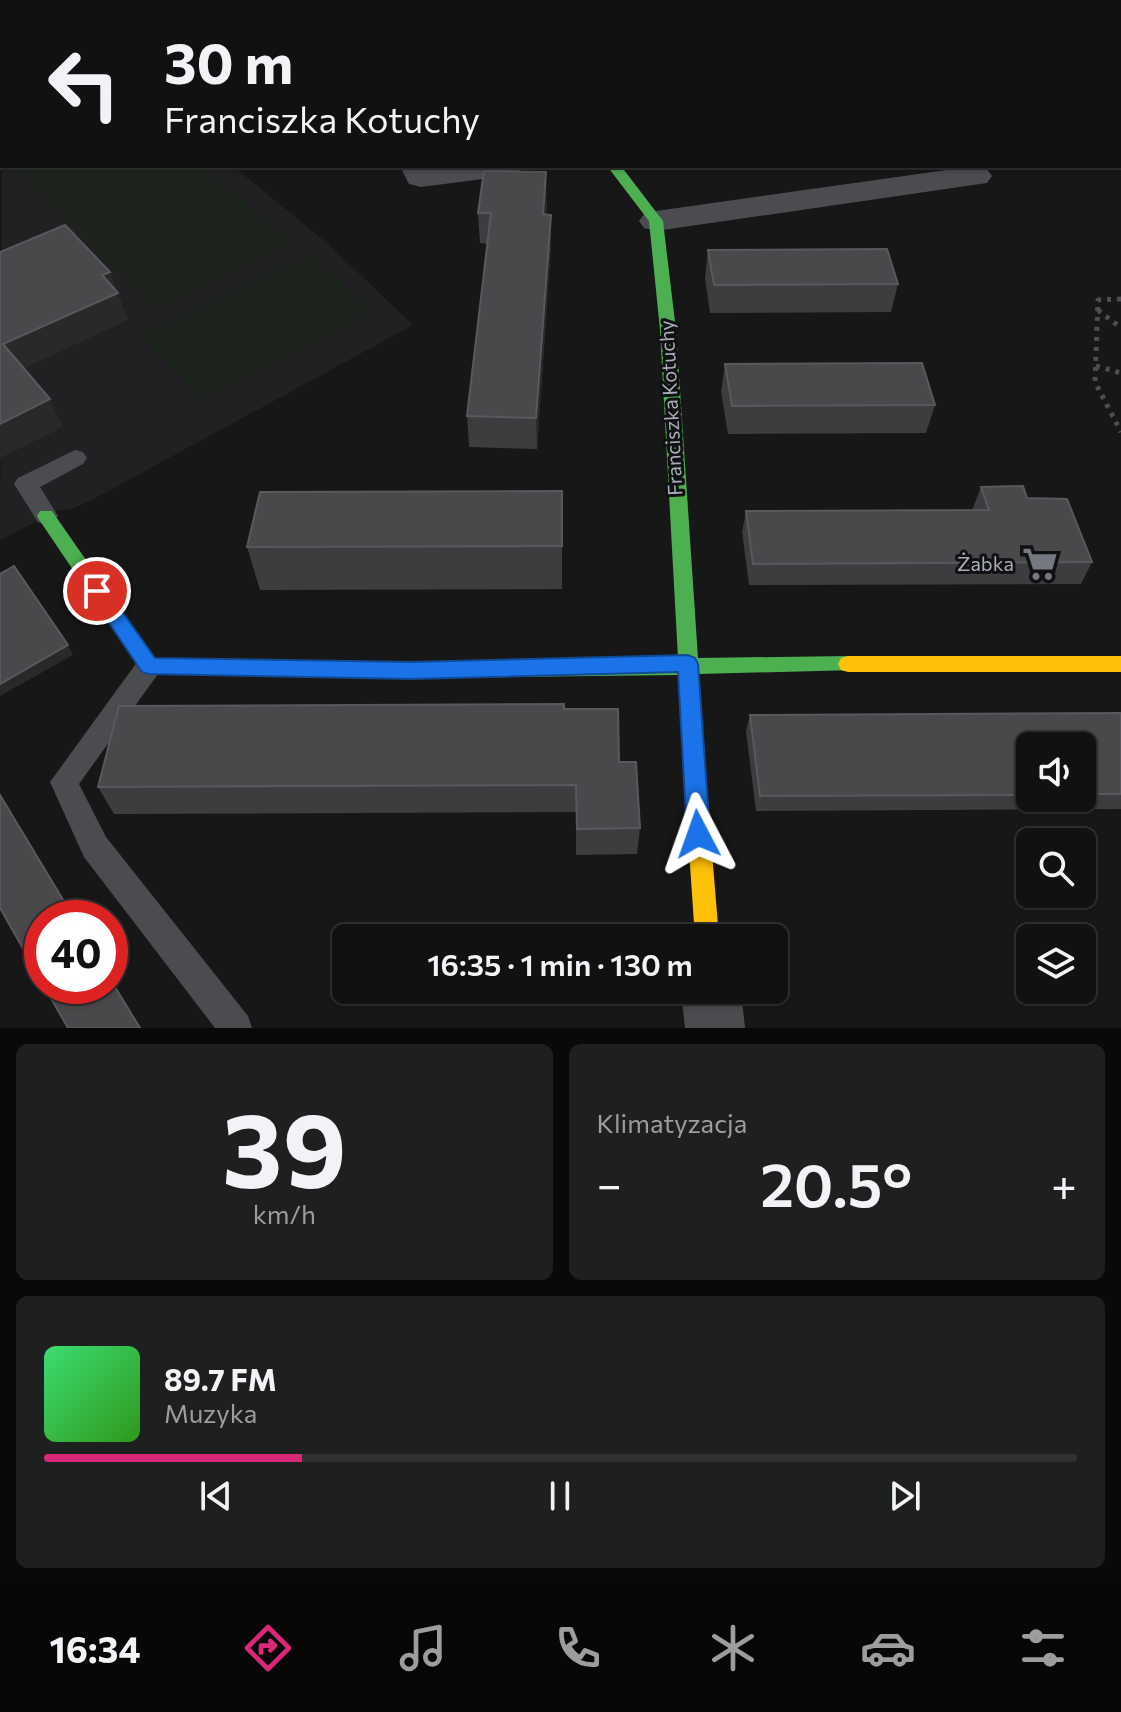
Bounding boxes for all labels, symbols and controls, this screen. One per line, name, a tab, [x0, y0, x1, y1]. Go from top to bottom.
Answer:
text: 30 m	[164, 27, 293, 96]
icon: left	[32, 32, 136, 136]
text: Franciszka Kotuchy	[164, 96, 480, 140]
street label: Franciszka Kotuchy	[653, 320, 687, 496]
supermarket icon: Żabka	[1021, 545, 1059, 583]
place label: Żabka	[957, 551, 1014, 575]
pin	[63, 557, 131, 625]
icon: arrive	[75, 569, 119, 613]
map controls	[1016, 732, 1096, 1004]
button: sound	[1016, 732, 1096, 812]
position arrow	[656, 792, 740, 876]
button: search	[1016, 828, 1096, 908]
speed limit sign: 40	[24, 900, 128, 1004]
button: layers	[1016, 924, 1096, 1004]
text: 16:35 · 1 min · 130 m	[427, 945, 693, 982]
text: 39	[222, 1082, 347, 1209]
text: Klimatyzacja	[597, 1107, 747, 1138]
text: 20.5°	[760, 1146, 912, 1219]
text: −	[597, 1156, 622, 1210]
text: +	[1051, 1156, 1077, 1210]
text: km/h	[253, 1198, 316, 1229]
text: 89.7 FM	[164, 1360, 277, 1397]
text: Muzyka	[164, 1397, 257, 1428]
icon: previous	[194, 1474, 238, 1518]
icon: pause	[538, 1474, 582, 1518]
icon: next	[883, 1474, 927, 1518]
icon: directions	[240, 1620, 296, 1676]
icon: music	[395, 1620, 451, 1676]
icon: phone	[550, 1620, 606, 1676]
icon: climate	[705, 1620, 761, 1676]
icon: car	[860, 1620, 916, 1676]
icon: filters	[1015, 1620, 1071, 1676]
text: 16:34	[50, 1626, 141, 1670]

